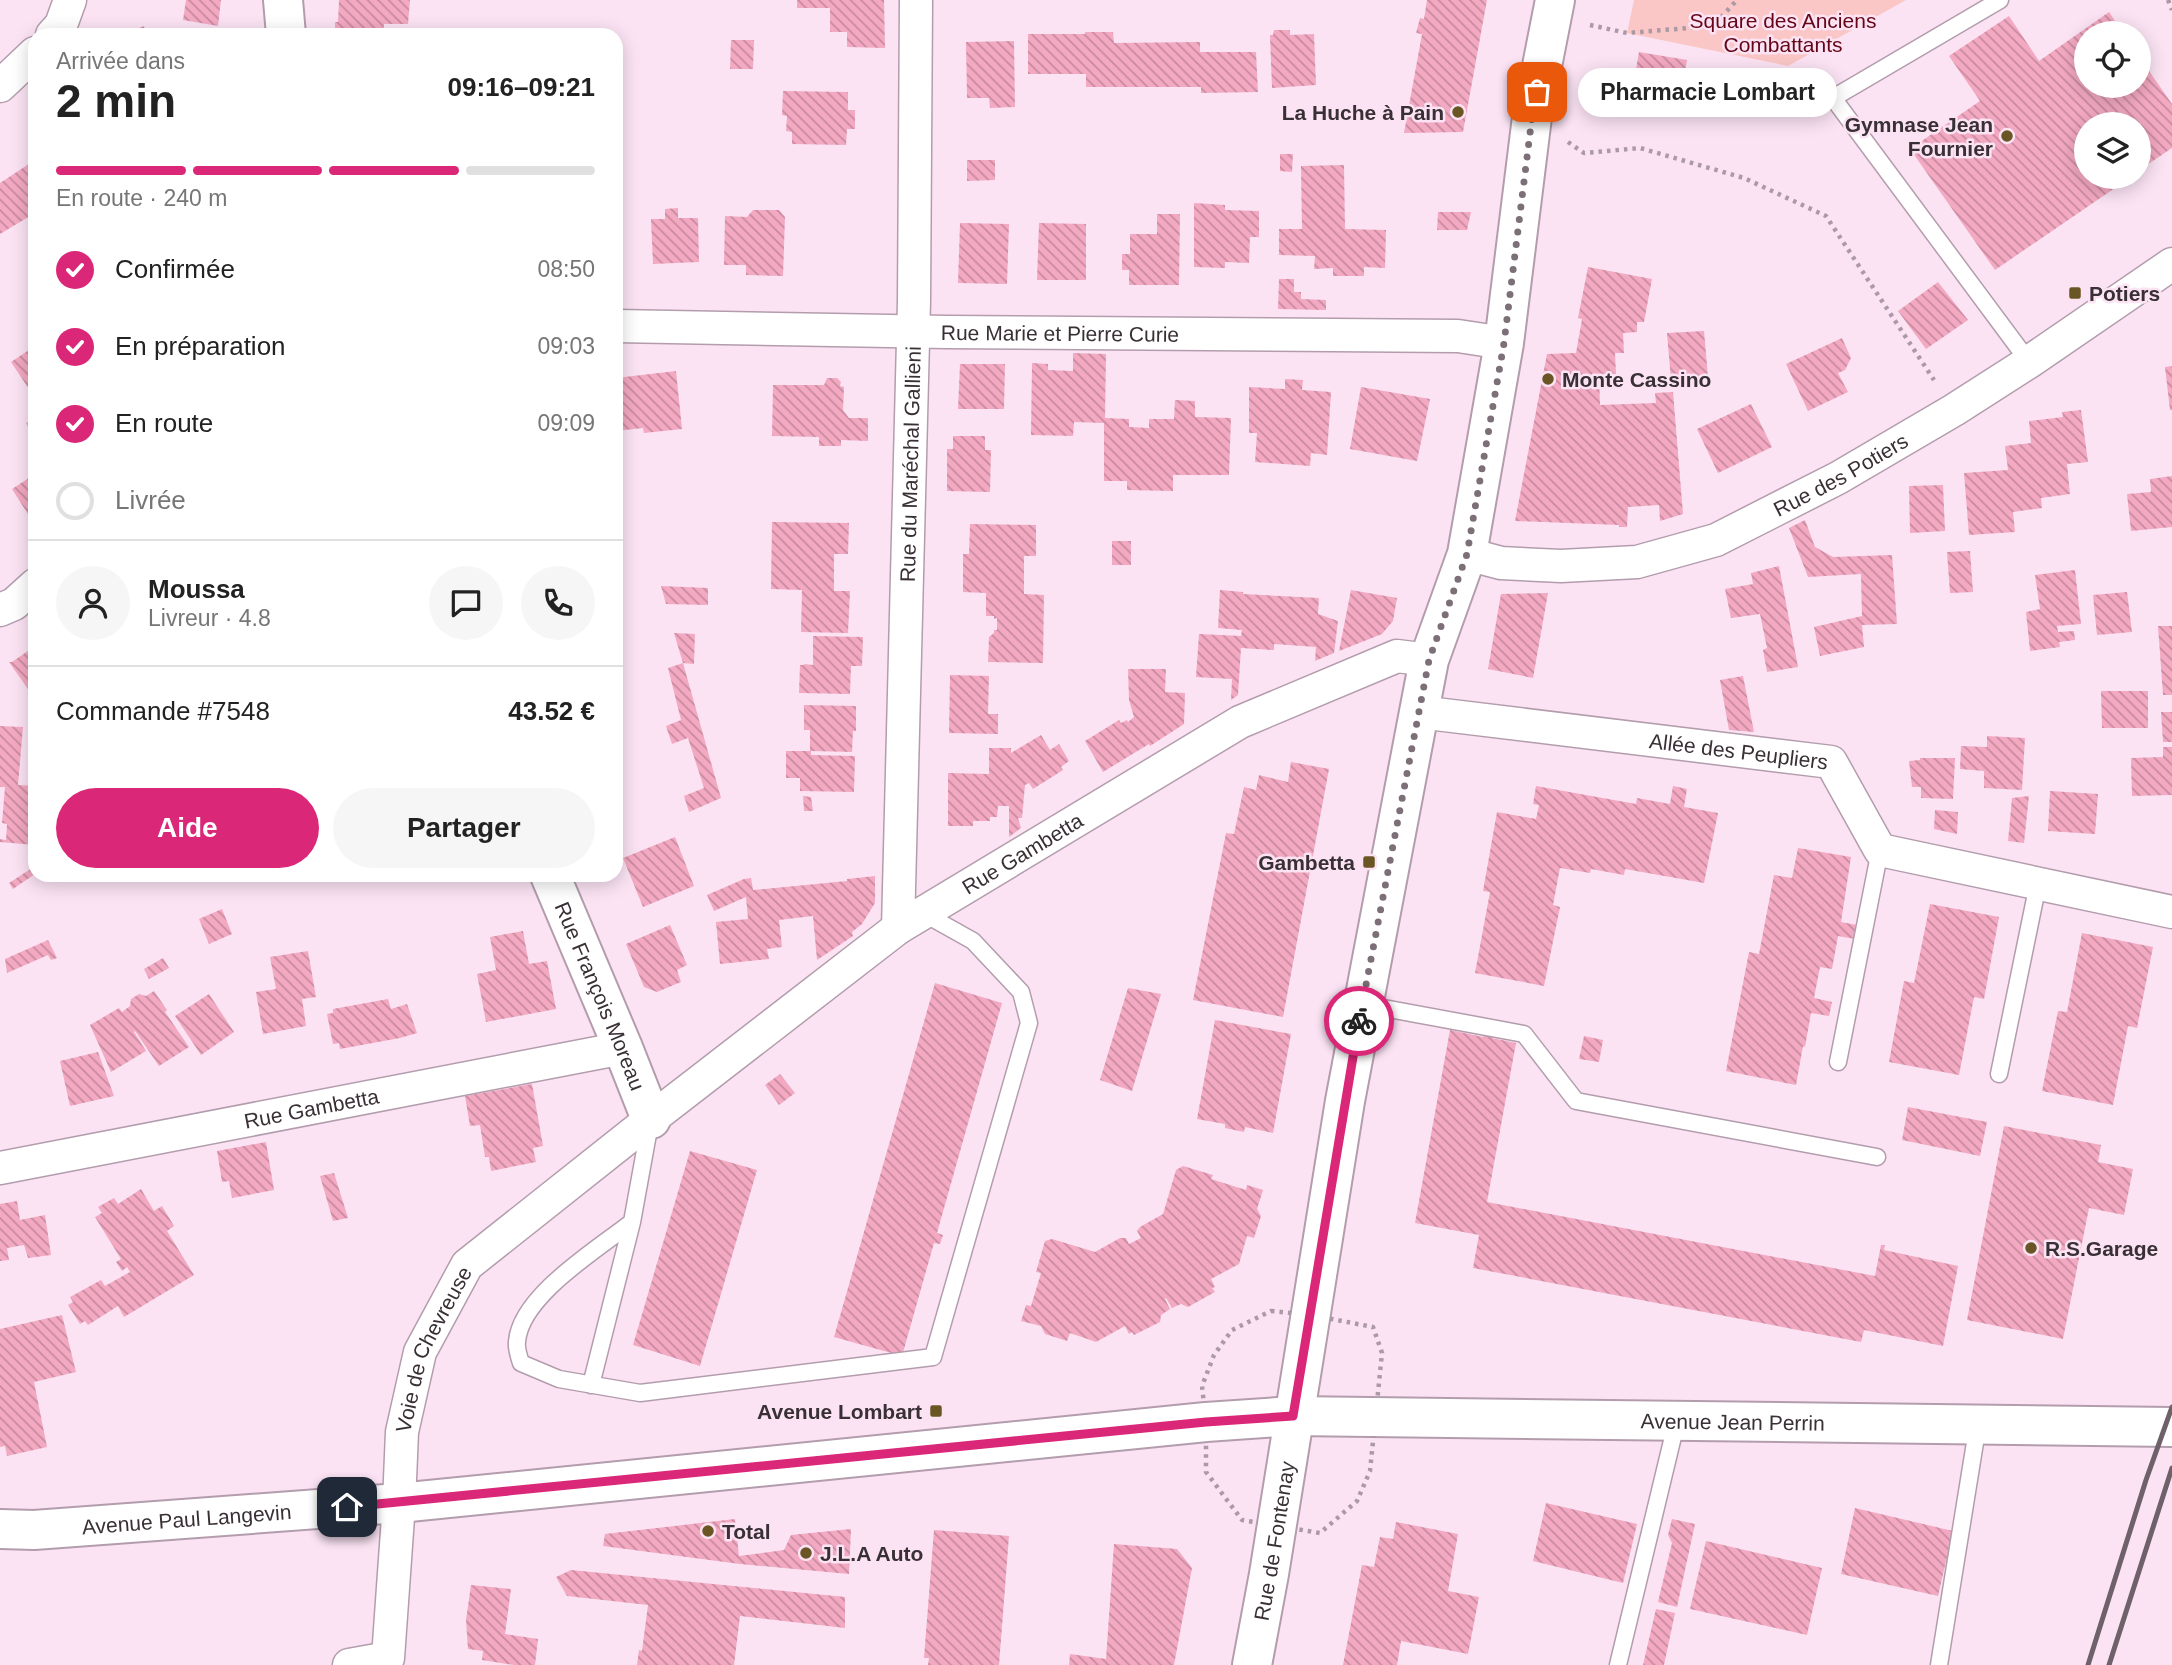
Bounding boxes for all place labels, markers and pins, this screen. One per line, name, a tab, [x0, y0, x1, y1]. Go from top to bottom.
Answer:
pin	[1507, 62, 1567, 122]
callout: Pharmacie Lombart	[1579, 68, 1838, 116]
place label: La Huche à Pain	[1282, 101, 1444, 124]
marker: La Huche à Pain	[1450, 104, 1466, 120]
place label: Gymnase Jean Fournier	[1845, 113, 1993, 160]
marker: Gymnase Jean Fournier	[1999, 128, 2015, 144]
place label: Potiers	[2089, 282, 2160, 305]
marker: Potiers	[2067, 285, 2083, 301]
place label: Monte Cassino	[1562, 368, 1711, 391]
marker: Monte Cassino	[1540, 371, 1556, 387]
place label: Gambetta	[1258, 851, 1355, 874]
marker: Gambetta	[1361, 854, 1377, 870]
place label: R.S.Garage	[2045, 1237, 2158, 1260]
marker: R.S.Garage	[2023, 1240, 2039, 1256]
place label: Avenue Lombart	[757, 1400, 922, 1423]
marker: Avenue Lombart	[928, 1403, 944, 1419]
pin	[317, 1477, 377, 1537]
place label: Total	[722, 1520, 771, 1543]
marker: Total	[700, 1523, 716, 1539]
place label: J.L.A Auto	[820, 1542, 923, 1565]
marker: J.L.A Auto	[798, 1545, 814, 1561]

